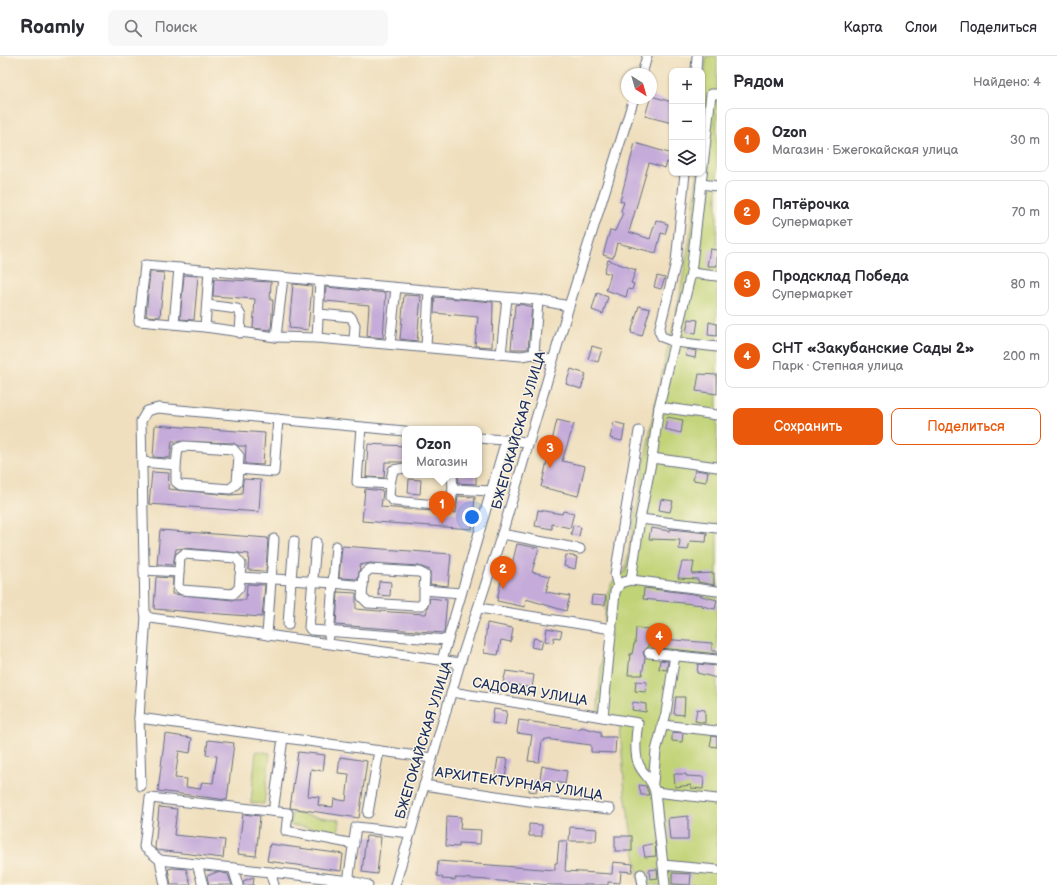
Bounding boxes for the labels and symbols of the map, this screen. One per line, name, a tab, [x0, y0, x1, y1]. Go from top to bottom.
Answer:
north arrow	[621, 68, 657, 104]
street label: БЖЕГОКАЙСКАЯ УЛИЦА	[488, 348, 549, 511]
pin: 3	[537, 435, 563, 468]
pin: 1	[429, 491, 455, 524]
your location	[462, 507, 482, 527]
pin: 2	[490, 556, 516, 589]
pin: 4	[646, 623, 672, 656]
street label: БЖЕГОКАЙСКАЯ УЛИЦА	[391, 659, 456, 821]
street label: САДОВАЯ УЛИЦА	[471, 674, 589, 709]
street label: АРХИТЕКТУРНАЯ УЛИЦА	[433, 763, 604, 804]

